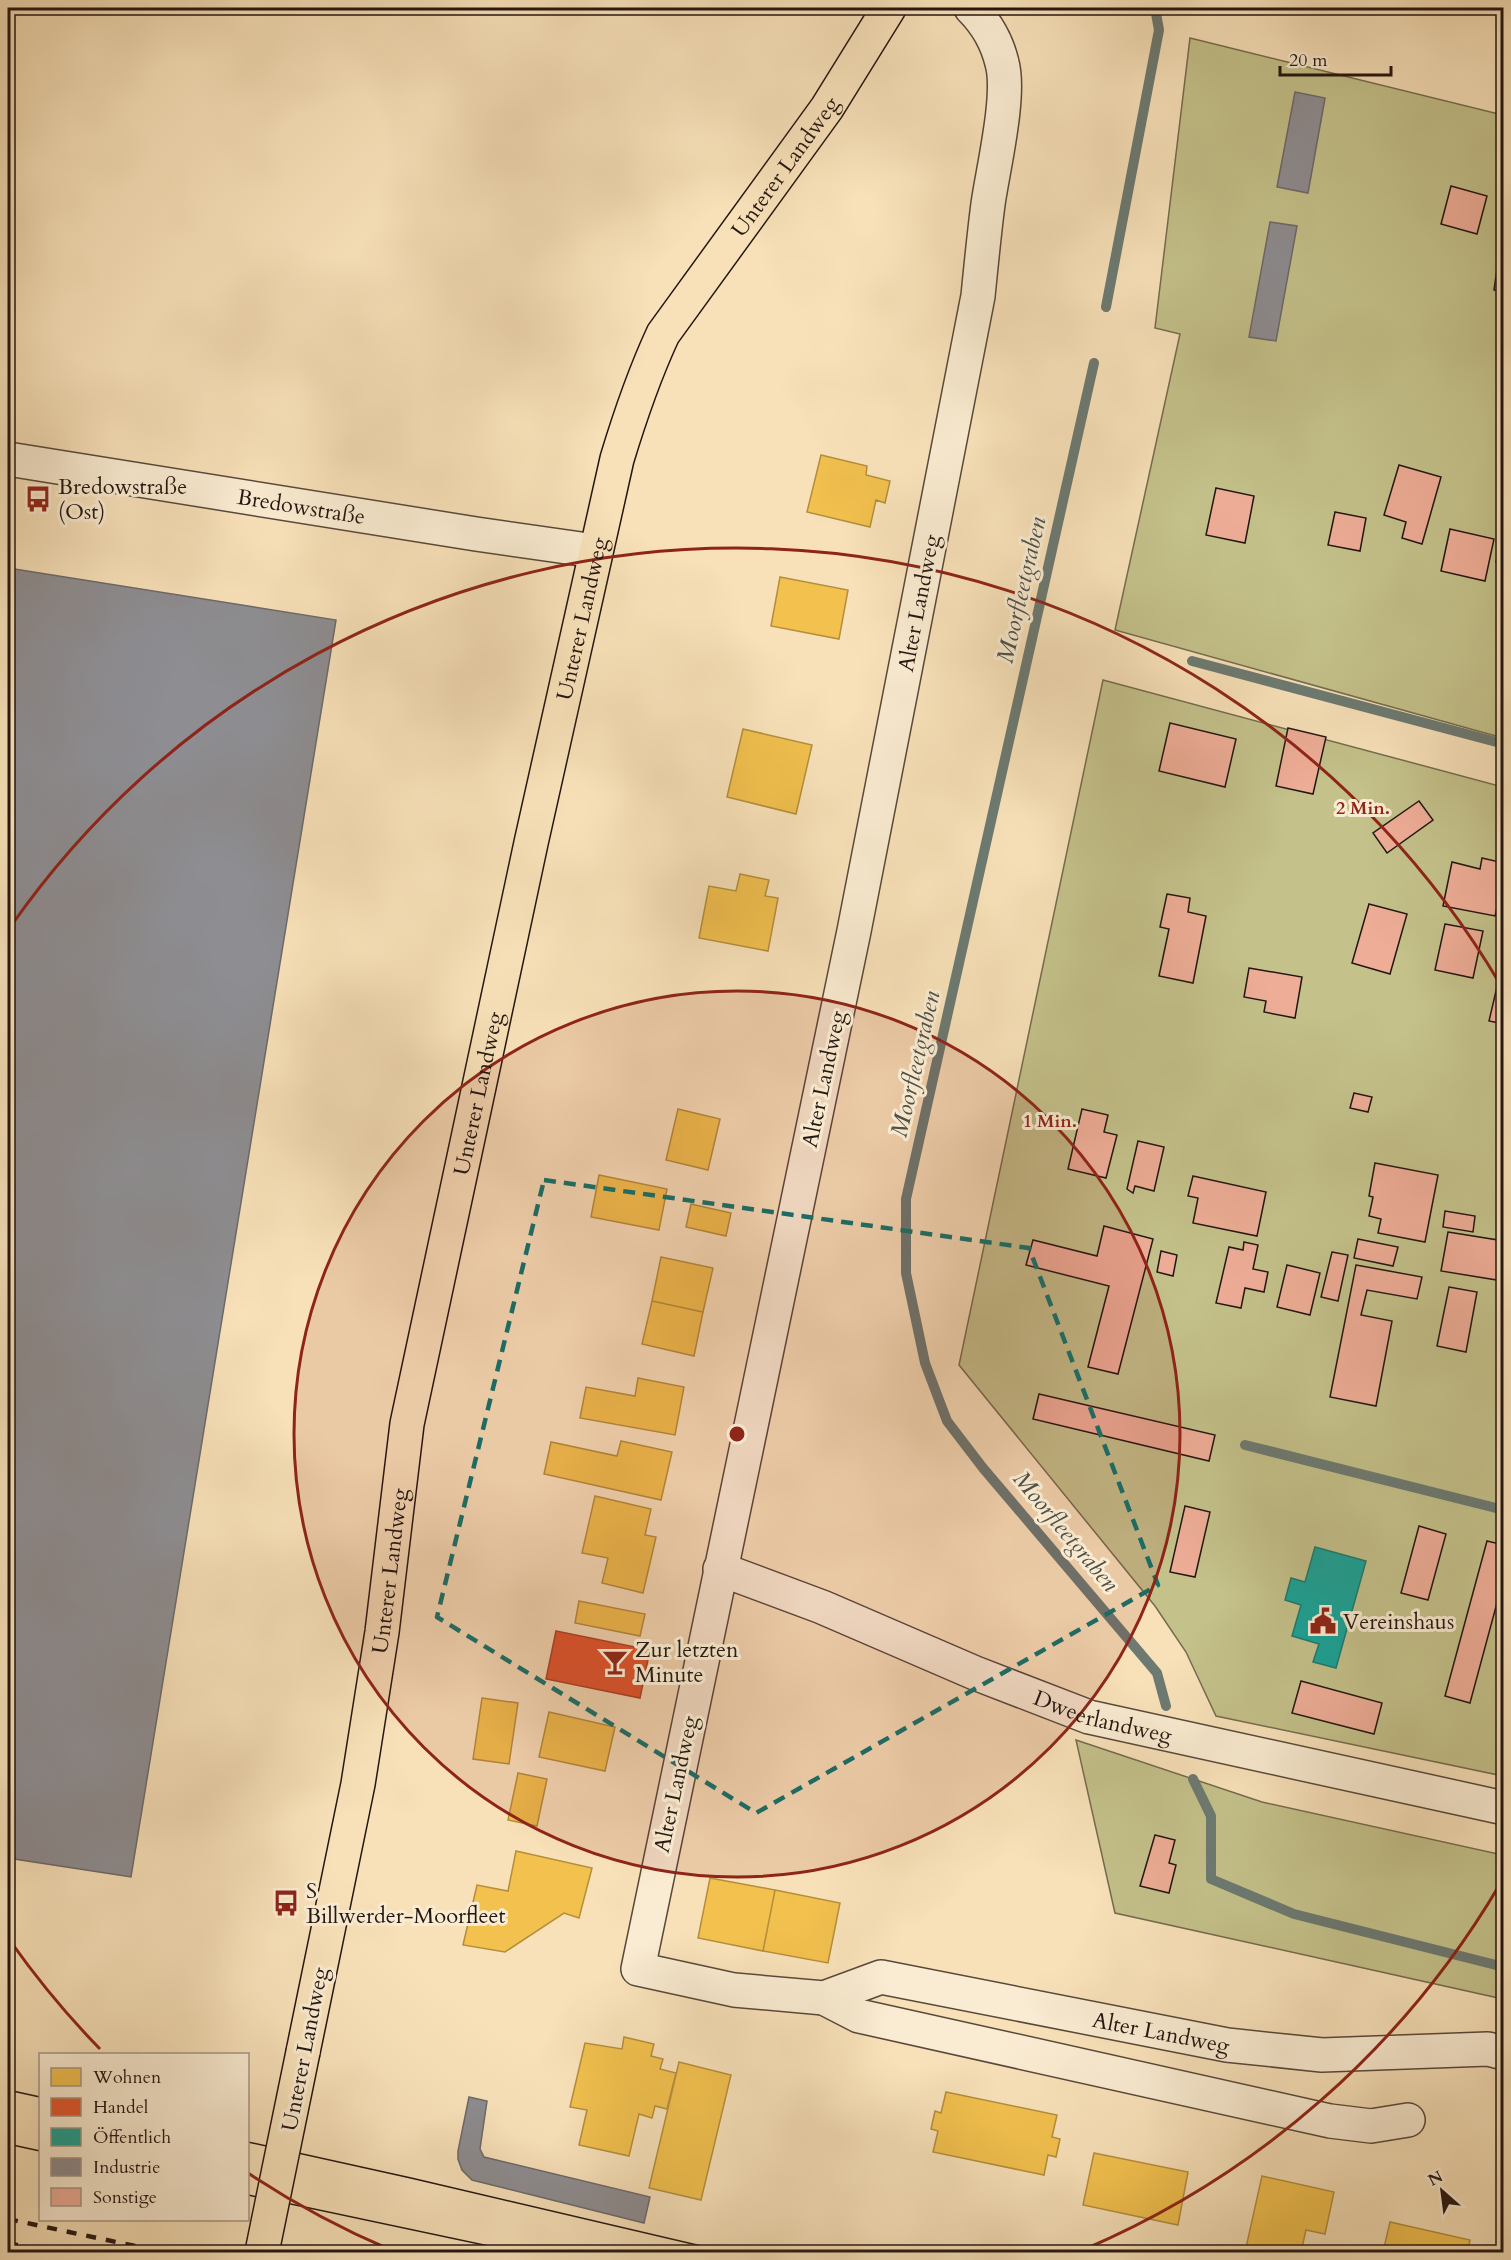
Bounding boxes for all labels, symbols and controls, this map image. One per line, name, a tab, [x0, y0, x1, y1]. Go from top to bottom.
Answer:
scale bar	[1280, 39, 1391, 77]
text: 20 m	[1289, 48, 1328, 73]
street label: Unterer Landweg	[724, 91, 847, 243]
place label: Bredowstraße (Ost)	[58, 472, 187, 527]
street label: Bredowstraße	[235, 482, 367, 532]
bus stop icon: Bredowstraße (Ost)	[23, 484, 53, 514]
water label: Moorfleetgraben	[989, 513, 1054, 667]
street label: Alter Landweg	[891, 531, 947, 674]
street label: Unterer Landweg	[549, 534, 615, 703]
text: 2 Min.	[1336, 796, 1390, 821]
water label: Moorfleetgraben	[883, 987, 948, 1141]
street label: Alter Landweg	[795, 1007, 853, 1150]
street label: Unterer Landweg	[446, 1008, 511, 1178]
text: 1 Min.	[1023, 1109, 1077, 1134]
centre of rings	[727, 1424, 747, 1444]
water label: Moorfleetgraben	[1005, 1464, 1126, 1599]
street label: Unterer Landweg	[365, 1486, 415, 1656]
public building icon: Vereinshaus	[1308, 1606, 1338, 1636]
place label: Vereinshaus	[1343, 1607, 1454, 1637]
place label: Zur letzten Minute	[635, 1635, 739, 1690]
bar icon: Zur letzten Minute	[600, 1647, 630, 1677]
street label: Dweerlandweg	[1029, 1683, 1175, 1751]
street label: Alter Landweg	[647, 1712, 705, 1855]
place label: S Billwerder-Moorfleet	[306, 1876, 506, 1931]
bus stop icon: S Billwerder-Moorfleet	[271, 1888, 301, 1918]
street label: Unterer Landweg	[274, 1964, 336, 2134]
street label: Alter Landweg	[1090, 2005, 1233, 2061]
legend	[39, 2053, 249, 2221]
text: Wohnen	[92, 2065, 162, 2090]
text: Handel	[93, 2095, 149, 2120]
text: Öffentlich	[93, 2125, 171, 2150]
text: Industrie	[93, 2155, 160, 2180]
north arrow	[1412, 2161, 1472, 2221]
text: N	[1424, 2166, 1447, 2192]
text: Sonstige	[93, 2185, 157, 2210]

